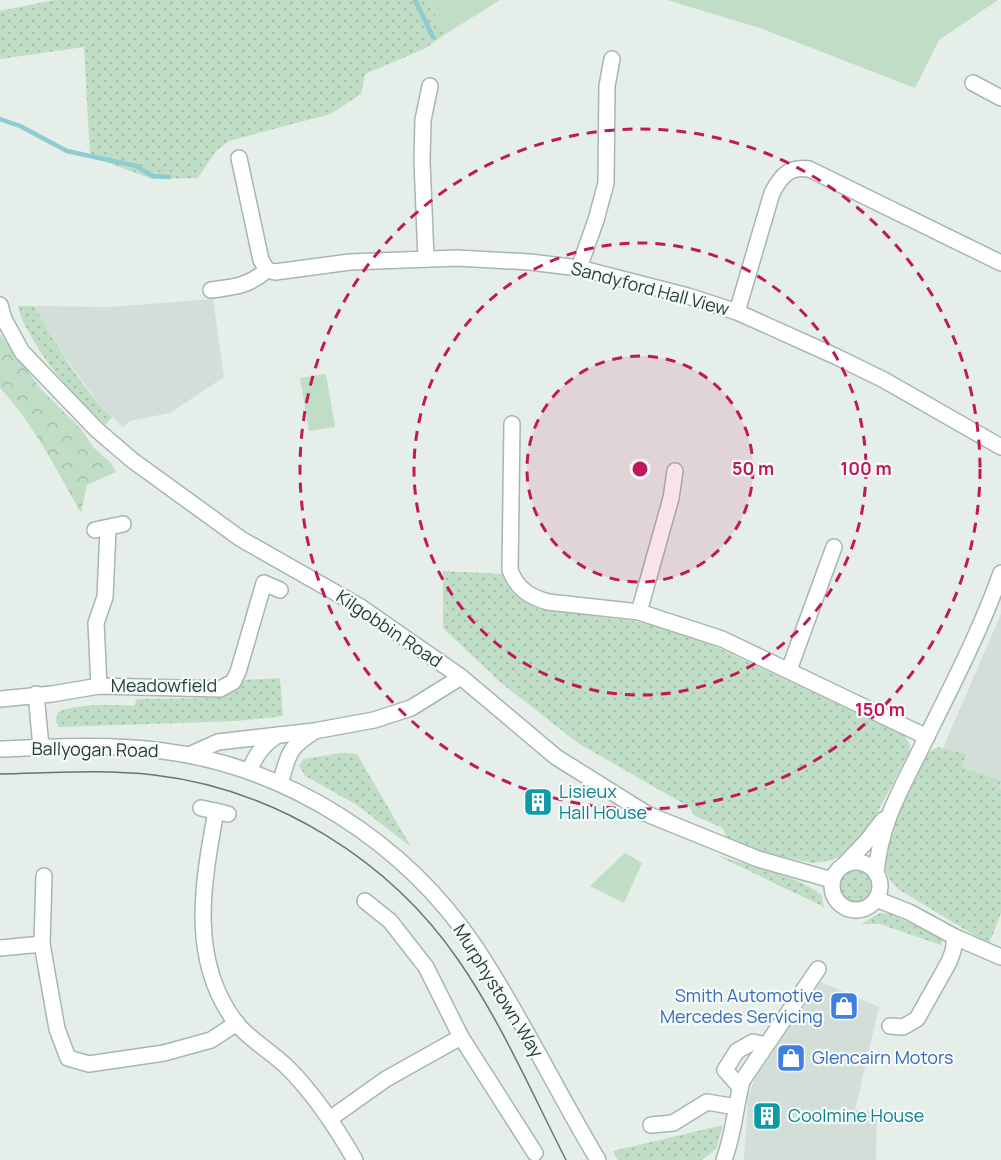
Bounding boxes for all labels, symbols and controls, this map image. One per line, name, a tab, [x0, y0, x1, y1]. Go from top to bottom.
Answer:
street label: Sandyford Hall View	[568, 255, 732, 321]
text: 50 m	[732, 456, 774, 480]
text: 100 m	[840, 456, 892, 480]
centre of rings	[630, 459, 650, 479]
street label: Kilgobbin Road	[332, 584, 447, 672]
street label: Meadowfield	[111, 673, 217, 697]
text: 150 m	[855, 697, 905, 721]
street label: Ballyogan Road	[31, 736, 159, 762]
place label: Lisieux Hall House	[559, 779, 647, 824]
building icon: Lisieux Hall House	[522, 786, 554, 818]
street label: Murphystown Way	[448, 919, 550, 1062]
place label: Smith Automotive Mercedes Servicing	[660, 983, 823, 1028]
shop icon: Smith Automotive Mercedes Servicing	[828, 990, 860, 1022]
shop icon: Glencairn Motors	[775, 1042, 807, 1074]
place label: Glencairn Motors	[812, 1045, 954, 1069]
building icon: Coolmine House	[751, 1100, 783, 1132]
place label: Coolmine House	[788, 1103, 924, 1127]

